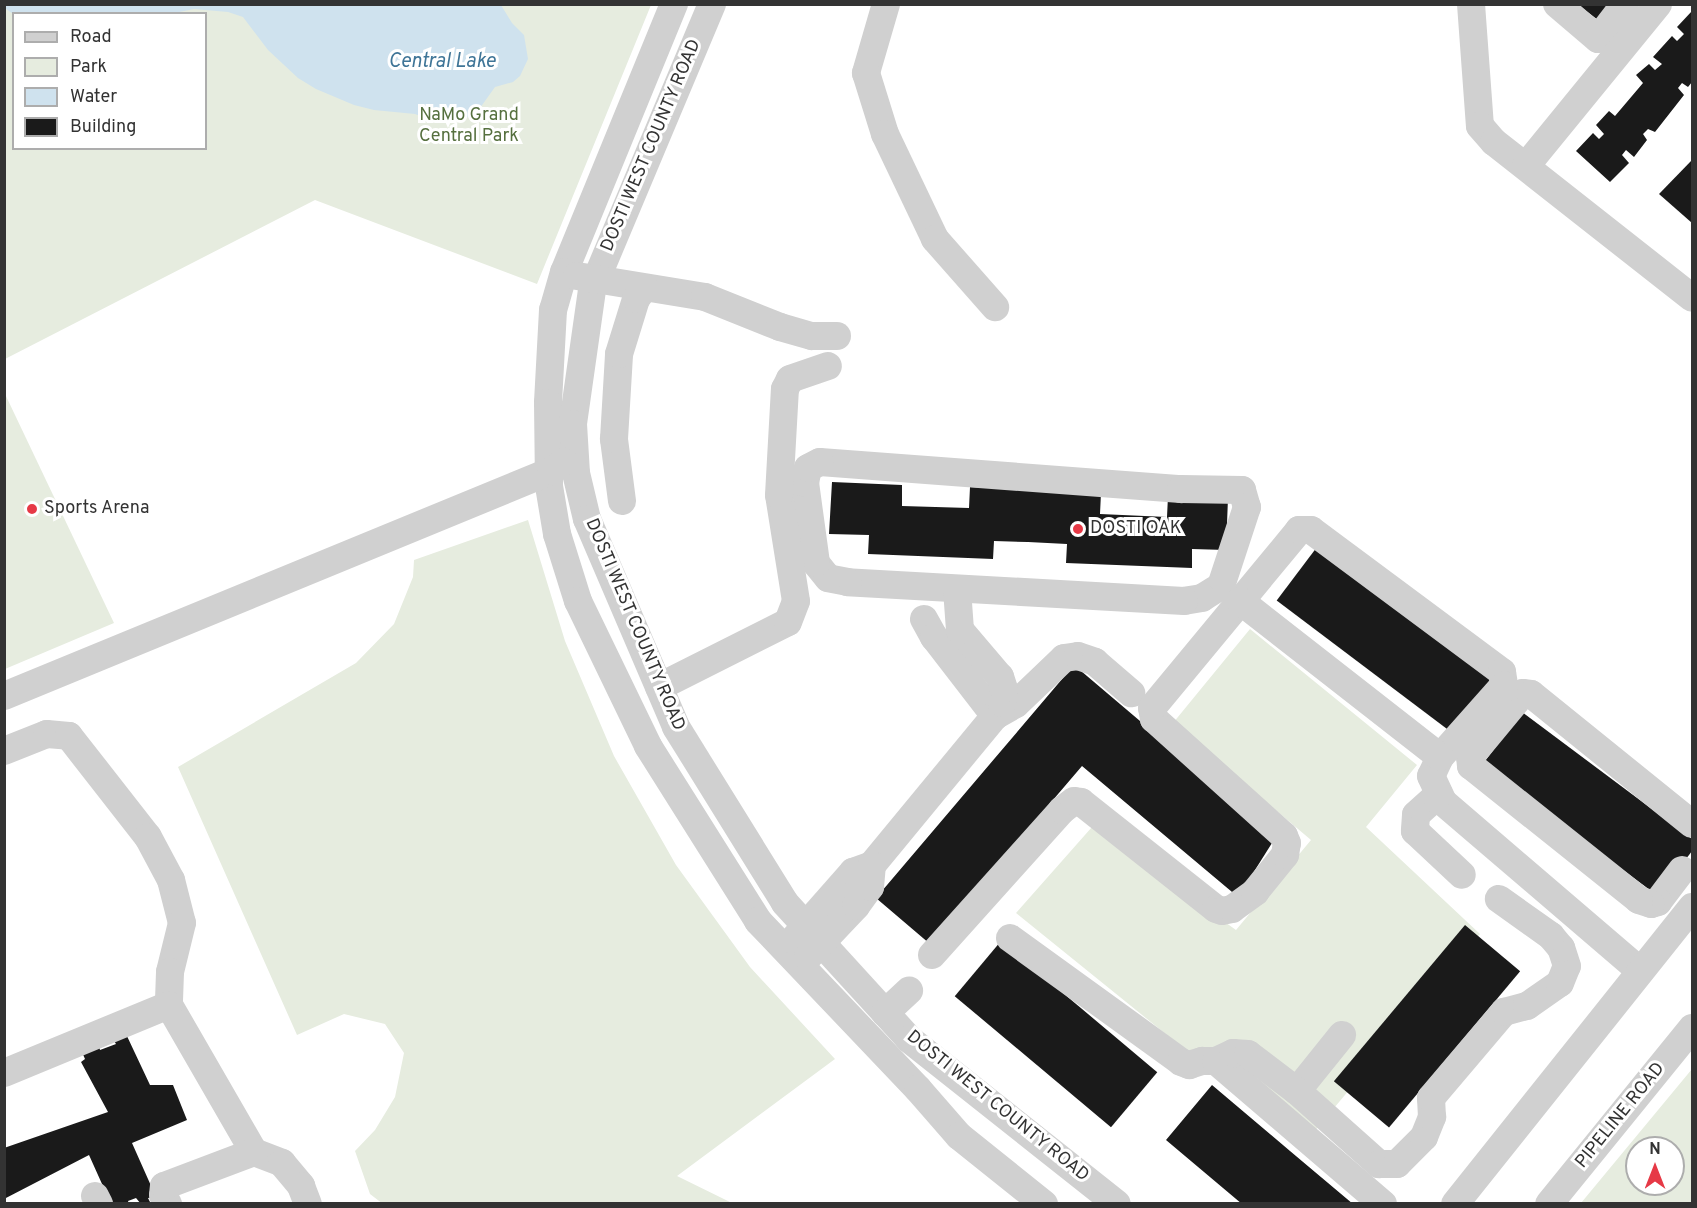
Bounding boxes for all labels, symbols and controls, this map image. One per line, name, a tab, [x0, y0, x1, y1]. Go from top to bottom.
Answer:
legend	[12, 12, 207, 150]
text: Road	[70, 26, 112, 49]
street label: DOSTI WEST COUNTY ROAD	[597, 36, 707, 256]
water label: Central Lake	[388, 50, 496, 74]
text: Park	[70, 56, 107, 79]
text: Water	[70, 86, 117, 109]
park label: NaMo Grand Central Park	[419, 106, 519, 148]
text: Building	[70, 116, 136, 139]
place label: Sports Arena	[44, 498, 150, 520]
marker: Sports Arena	[25, 502, 39, 516]
street label: DOSTI WEST COUNTY ROAD	[579, 515, 689, 735]
place label: DOSTI OAK	[1090, 518, 1182, 540]
marker: DOSTI OAK	[1071, 522, 1085, 536]
street label: DOSTI WEST COUNTY ROAD	[901, 1026, 1093, 1188]
street label: PIPELINE ROAD	[1572, 1059, 1670, 1173]
north arrow	[1625, 1136, 1685, 1196]

